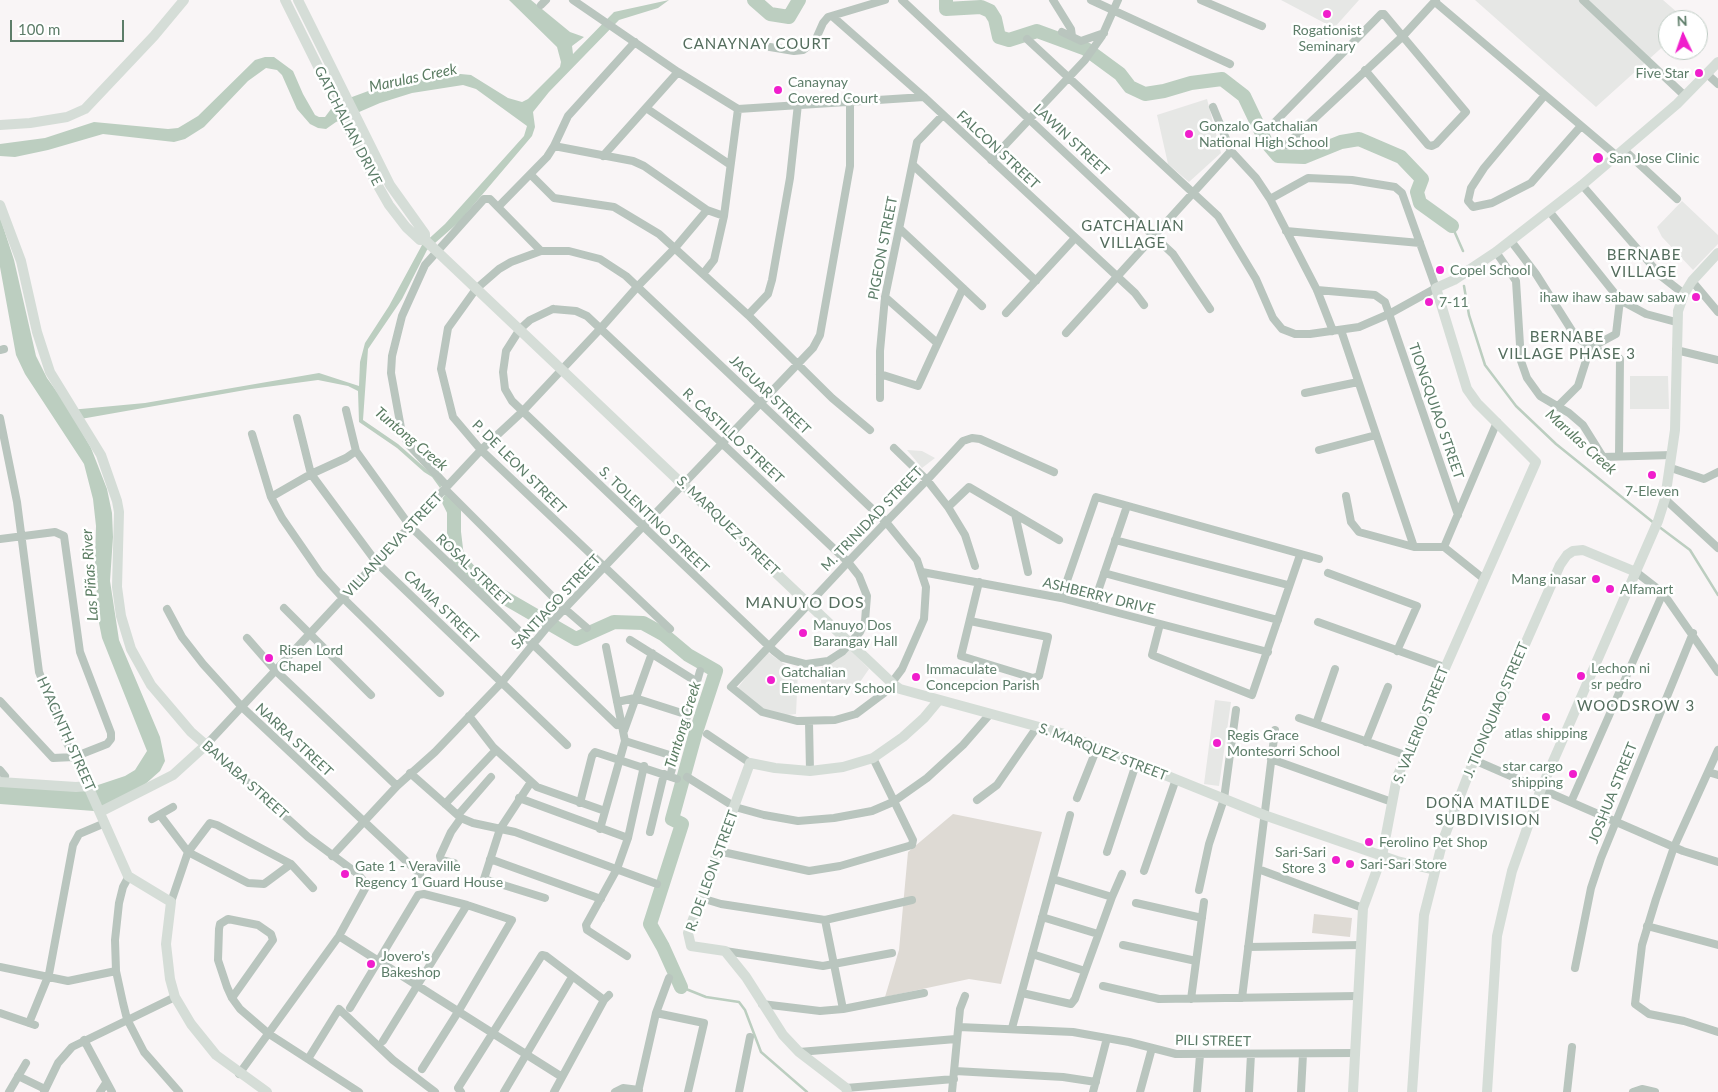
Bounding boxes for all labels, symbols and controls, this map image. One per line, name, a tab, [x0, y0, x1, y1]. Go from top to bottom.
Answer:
marker: Rogationist Seminary	[1321, 8, 1333, 20]
scale bar	[12, 10, 126, 42]
north arrow	[1658, 10, 1708, 60]
text: N	[1676, 12, 1688, 29]
text: 100 m	[18, 20, 60, 38]
place label: Rogationist Seminary	[1292, 22, 1362, 54]
district label: CANAYNAY COURT	[681, 35, 833, 53]
water label: Marulas Creek	[367, 60, 459, 96]
street label: GATCHALIAN DRIVE	[311, 63, 385, 189]
place label: Five Star	[1635, 65, 1689, 81]
marker: Five Star	[1693, 67, 1705, 79]
place label: Canaynay Covered Court	[788, 74, 878, 106]
marker: Canaynay Covered Court	[772, 84, 784, 96]
street label: LAWIN STREET	[1029, 100, 1113, 180]
street label: FALCON STREET	[953, 107, 1043, 193]
place label: Gonzalo Gatchalian National High School	[1199, 118, 1328, 150]
marker: Gonzalo Gatchalian National High School	[1183, 128, 1195, 140]
place label: San Jose Clinic	[1609, 150, 1699, 166]
marker: San Jose Clinic	[1591, 151, 1605, 165]
street label: PIGEON STREET	[865, 195, 901, 301]
district label: GATCHALIAN VILLAGE	[1080, 217, 1186, 252]
district label: BERNABE VILLAGE	[1606, 246, 1682, 281]
place label: Copel School	[1450, 262, 1531, 278]
marker: Copel School	[1434, 264, 1446, 276]
place label: ihaw ihaw sabaw sabaw	[1540, 289, 1686, 305]
marker: ihaw ihaw sabaw sabaw	[1690, 291, 1702, 303]
place label: 7-11	[1439, 294, 1469, 310]
marker: 7-11	[1423, 296, 1435, 308]
district label: BERNABE VILLAGE PHASE 3	[1496, 328, 1638, 363]
street label: TIONGQUIAO STREET	[1405, 341, 1467, 481]
street label: JAGUAR STREET	[726, 352, 814, 438]
street label: R. CASTILLO STREET	[679, 385, 787, 487]
water label: Tuntong Creek	[371, 403, 451, 475]
water label: Marulas Creek	[1542, 405, 1620, 479]
street label: P. DE LEON STREET	[469, 417, 569, 517]
street label: S. TOLENTINO STREET	[596, 463, 712, 577]
street label: M. TRINIDAD STREET	[818, 463, 926, 575]
marker: 7-Eleven	[1646, 469, 1658, 481]
street label: S. MARQUEZ STREET	[673, 473, 783, 579]
place label: 7-Eleven	[1625, 483, 1679, 499]
street label: VILLANUEVA STREET	[340, 489, 446, 601]
water label: Las Piñas River	[78, 528, 102, 622]
street label: ROSAL STREET	[432, 530, 514, 610]
street label: SANTIAGO STREET	[508, 551, 604, 653]
street label: CAMIA STREET	[400, 567, 482, 647]
place label: Mang inasar	[1511, 571, 1586, 587]
marker: Mang inasar	[1590, 573, 1602, 585]
street label: ASHBERRY DRIVE	[1041, 574, 1157, 618]
place label: Alfamart	[1620, 581, 1673, 597]
marker: Alfamart	[1604, 583, 1616, 595]
district label: MANUYO DOS	[744, 593, 866, 613]
place label: Manuyo Dos Barangay Hall	[813, 617, 898, 650]
marker: Manuyo Dos Barangay Hall	[797, 627, 809, 639]
street label: J. TIONQUIAO STREET	[1460, 640, 1532, 780]
place label: Risen Lord Chapel	[279, 642, 343, 674]
marker: Risen Lord Chapel	[263, 652, 275, 664]
place label: Lechon ni sr pedro	[1591, 660, 1650, 692]
place label: Immaculate Concepcion Parish	[926, 661, 1040, 694]
place label: Gatchalian Elementary School	[781, 664, 895, 696]
street label: S. VALERIO STREET	[1390, 664, 1452, 786]
marker: Lechon ni sr pedro	[1575, 670, 1587, 682]
marker: Immaculate Concepcion Parish	[910, 671, 922, 683]
street label: HYACINTH STREET	[33, 674, 99, 794]
marker: Gatchalian Elementary School	[765, 674, 777, 686]
water label: Tuntong Creek	[661, 679, 705, 771]
district label: WOODSROW 3	[1576, 697, 1696, 715]
street label: NARRA STREET	[252, 700, 336, 780]
marker: atlas shipping	[1540, 711, 1552, 723]
street label: S. MARQUEZ STREET	[1036, 720, 1170, 784]
place label: atlas shipping	[1504, 725, 1588, 741]
place label: Regis Grace Montesorri School	[1227, 727, 1340, 760]
street label: BANABA STREET	[199, 737, 291, 823]
marker: Regis Grace Montesorri School	[1211, 737, 1223, 749]
street label: JOSHUA STREET	[1585, 740, 1641, 846]
place label: star cargo shipping	[1503, 758, 1563, 790]
marker: star cargo shipping	[1567, 768, 1579, 780]
district label: DOÑA MATILDE SUBDIVISION	[1424, 794, 1552, 829]
street label: R. DE LEON STREET	[682, 808, 742, 934]
place label: Ferolino Pet Shop	[1379, 834, 1487, 850]
marker: Ferolino Pet Shop	[1363, 836, 1375, 848]
place label: Sari-Sari Store 3	[1275, 844, 1326, 876]
marker: Sari-Sari Store 3	[1330, 854, 1342, 866]
place label: Sari-Sari Store	[1360, 856, 1447, 872]
place label: Gate 1 - Veraville Regency 1 Guard House	[355, 858, 503, 890]
marker: Sari-Sari Store	[1344, 858, 1356, 870]
marker: Gate 1 - Veraville Regency 1 Guard House	[339, 868, 351, 880]
place label: Jovero's Bakeshop	[381, 948, 441, 980]
marker: Jovero's Bakeshop	[365, 958, 377, 970]
street label: PILI STREET	[1175, 1032, 1251, 1050]

